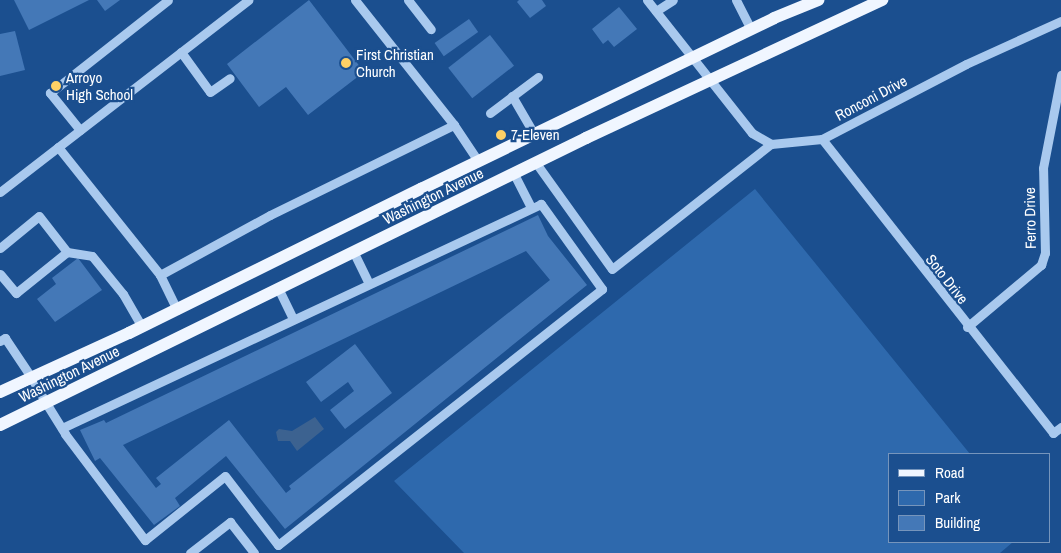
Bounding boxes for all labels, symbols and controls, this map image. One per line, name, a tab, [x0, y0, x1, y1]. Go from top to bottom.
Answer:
place label: First Christian Church	[356, 45, 434, 80]
marker: First Christian Church	[340, 57, 352, 69]
place label: Arroyo High School	[66, 68, 133, 103]
street label: Ronconi Drive	[832, 72, 910, 124]
marker: Arroyo High School	[50, 80, 62, 92]
place label: 7-Eleven	[511, 126, 560, 144]
marker: 7-Eleven	[495, 129, 507, 141]
street label: Washington Avenue	[380, 164, 486, 228]
street label: Ferro Drive	[1020, 187, 1040, 249]
street label: Soto Drive	[922, 251, 972, 307]
street label: Washington Avenue	[16, 342, 122, 406]
legend	[888, 453, 1051, 543]
text: Road	[935, 462, 964, 483]
text: Park	[935, 487, 960, 508]
text: Building	[935, 512, 980, 533]

